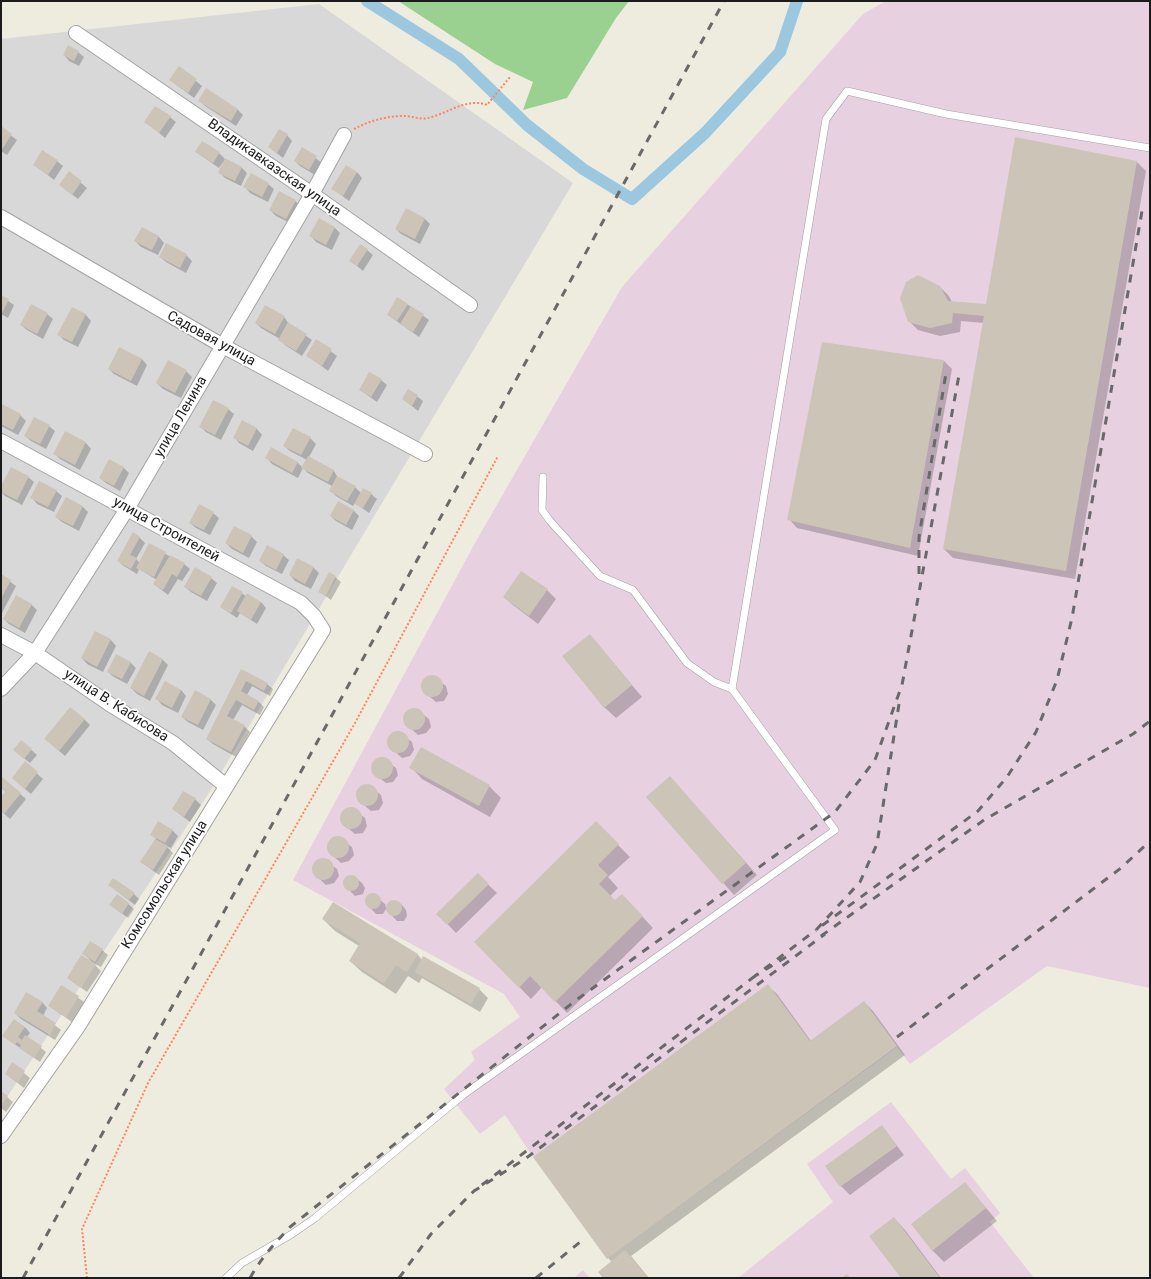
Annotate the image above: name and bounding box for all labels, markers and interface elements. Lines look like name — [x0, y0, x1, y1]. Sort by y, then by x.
street label: Владикавказская улица — [204, 116, 344, 220]
street label: Садовая улица — [164, 308, 258, 370]
street label: улица Ленина — [151, 373, 211, 461]
street label: улица Строителей — [110, 494, 222, 566]
street label: улица В. Кабисова — [61, 666, 171, 746]
street label: Комсомольская улица — [119, 818, 211, 952]

